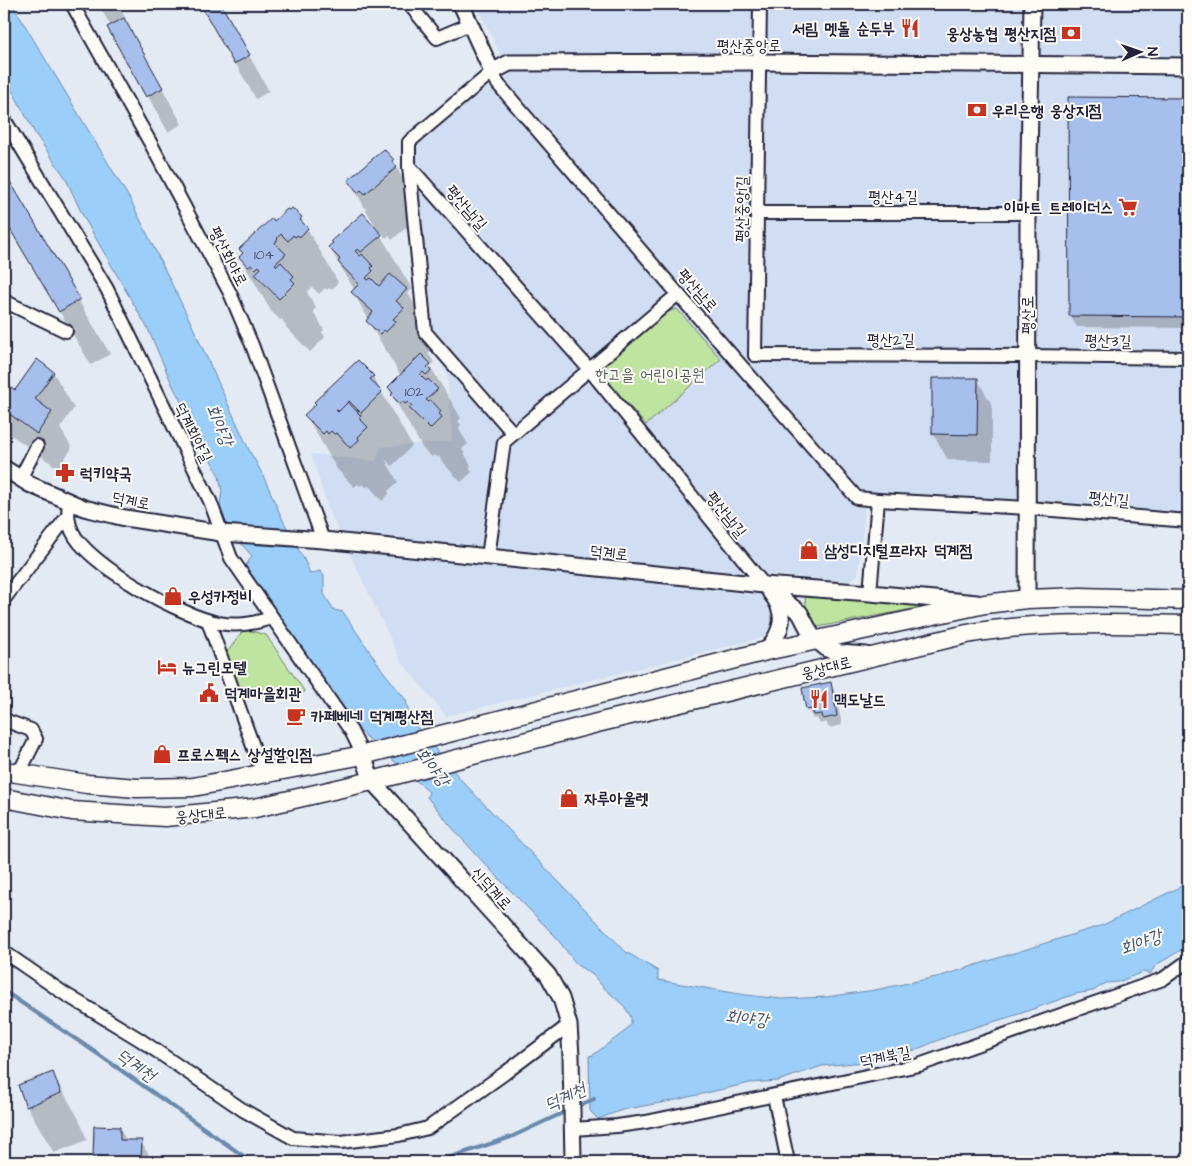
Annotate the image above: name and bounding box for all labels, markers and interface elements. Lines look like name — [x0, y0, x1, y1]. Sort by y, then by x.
restaurant icon: 서림 멧돌 순두부 — [899, 17, 921, 39]
place label: 서림 멧돌 순두부 — [792, 18, 895, 40]
bank icon: 웅상농협 평산지점 — [1060, 22, 1082, 44]
place label: 웅상농협 평산지점 — [947, 23, 1056, 45]
north arrow — [1114, 28, 1164, 78]
street label: 평산중앙로 — [717, 35, 781, 57]
text: N — [1142, 47, 1162, 57]
bank icon: 우리은행 웅상지점 — [966, 99, 988, 121]
place label: 우리은행 웅상지점 — [992, 100, 1102, 122]
street label: 평산중앙1길 — [730, 175, 754, 242]
street label: 평산남1길 — [440, 180, 492, 235]
street label: 평산4길 — [868, 186, 918, 208]
supermarket icon: 이마트 트레이더스 — [1117, 196, 1139, 218]
place label: 이마트 트레이더스 — [1004, 197, 1113, 219]
street label: 평산회야로 — [204, 223, 253, 290]
house number: 104 — [254, 245, 275, 265]
street label: 평산남로 — [672, 264, 722, 317]
street label: 평산로 — [1017, 296, 1039, 334]
street label: 평산2길 — [867, 329, 915, 351]
street label: 평산3길 — [1084, 330, 1132, 352]
park label: 한고을 어린이공원 — [595, 364, 705, 386]
house number: 102 — [405, 382, 423, 402]
street label: 덕계회야길 — [169, 399, 218, 466]
water label: 회야강 — [200, 400, 241, 452]
pharmacy icon: 럭키약국 — [54, 462, 76, 484]
place label: 럭키약국 — [80, 463, 132, 485]
street label: 덕계로 — [110, 486, 152, 515]
street label: 평산1길 — [1088, 486, 1130, 512]
street label: 평산남1길 — [701, 487, 752, 542]
shop icon: 삼성디지털프라자 덕계점 — [798, 539, 820, 561]
street label: 덕계로 — [589, 540, 629, 566]
place label: 삼성디지털프라자 덕계점 — [824, 540, 972, 562]
shop icon: 우성카정비 — [162, 585, 184, 607]
place label: 우성카정비 — [188, 586, 252, 608]
street label: 웅상대로 — [799, 651, 854, 685]
hotel icon: 뉴그린모텔 — [156, 656, 178, 678]
place label: 뉴그린모텔 — [182, 657, 248, 679]
public building icon: 덕계마을회관 — [198, 682, 220, 704]
place label: 덕계마을회관 — [224, 683, 301, 705]
restaurant icon: 맥도날드 — [808, 688, 830, 710]
place label: 맥도날드 — [834, 689, 886, 711]
cafe icon: 카페베네 덕계평산점 — [285, 705, 307, 727]
place label: 카페베네 덕계평산점 — [311, 706, 433, 728]
water label: 회야강 — [409, 742, 457, 794]
shop icon: 프로스펙스 상설할인점 — [151, 743, 173, 765]
place label: 프로스펙스 상설할인점 — [177, 744, 312, 766]
shop icon: 자루아울렛 — [558, 787, 580, 809]
place label: 자루아울렛 — [584, 788, 649, 810]
street label: 웅상대로 — [174, 802, 228, 828]
street label: 신덕계로 — [466, 862, 517, 915]
water label: 회야강 — [1116, 922, 1168, 962]
water label: 회야강 — [724, 1004, 772, 1033]
street label: 덕계북길 — [858, 1041, 913, 1073]
water label: 덕계천 — [111, 1043, 162, 1089]
water label: 덕계천 — [540, 1076, 592, 1118]

